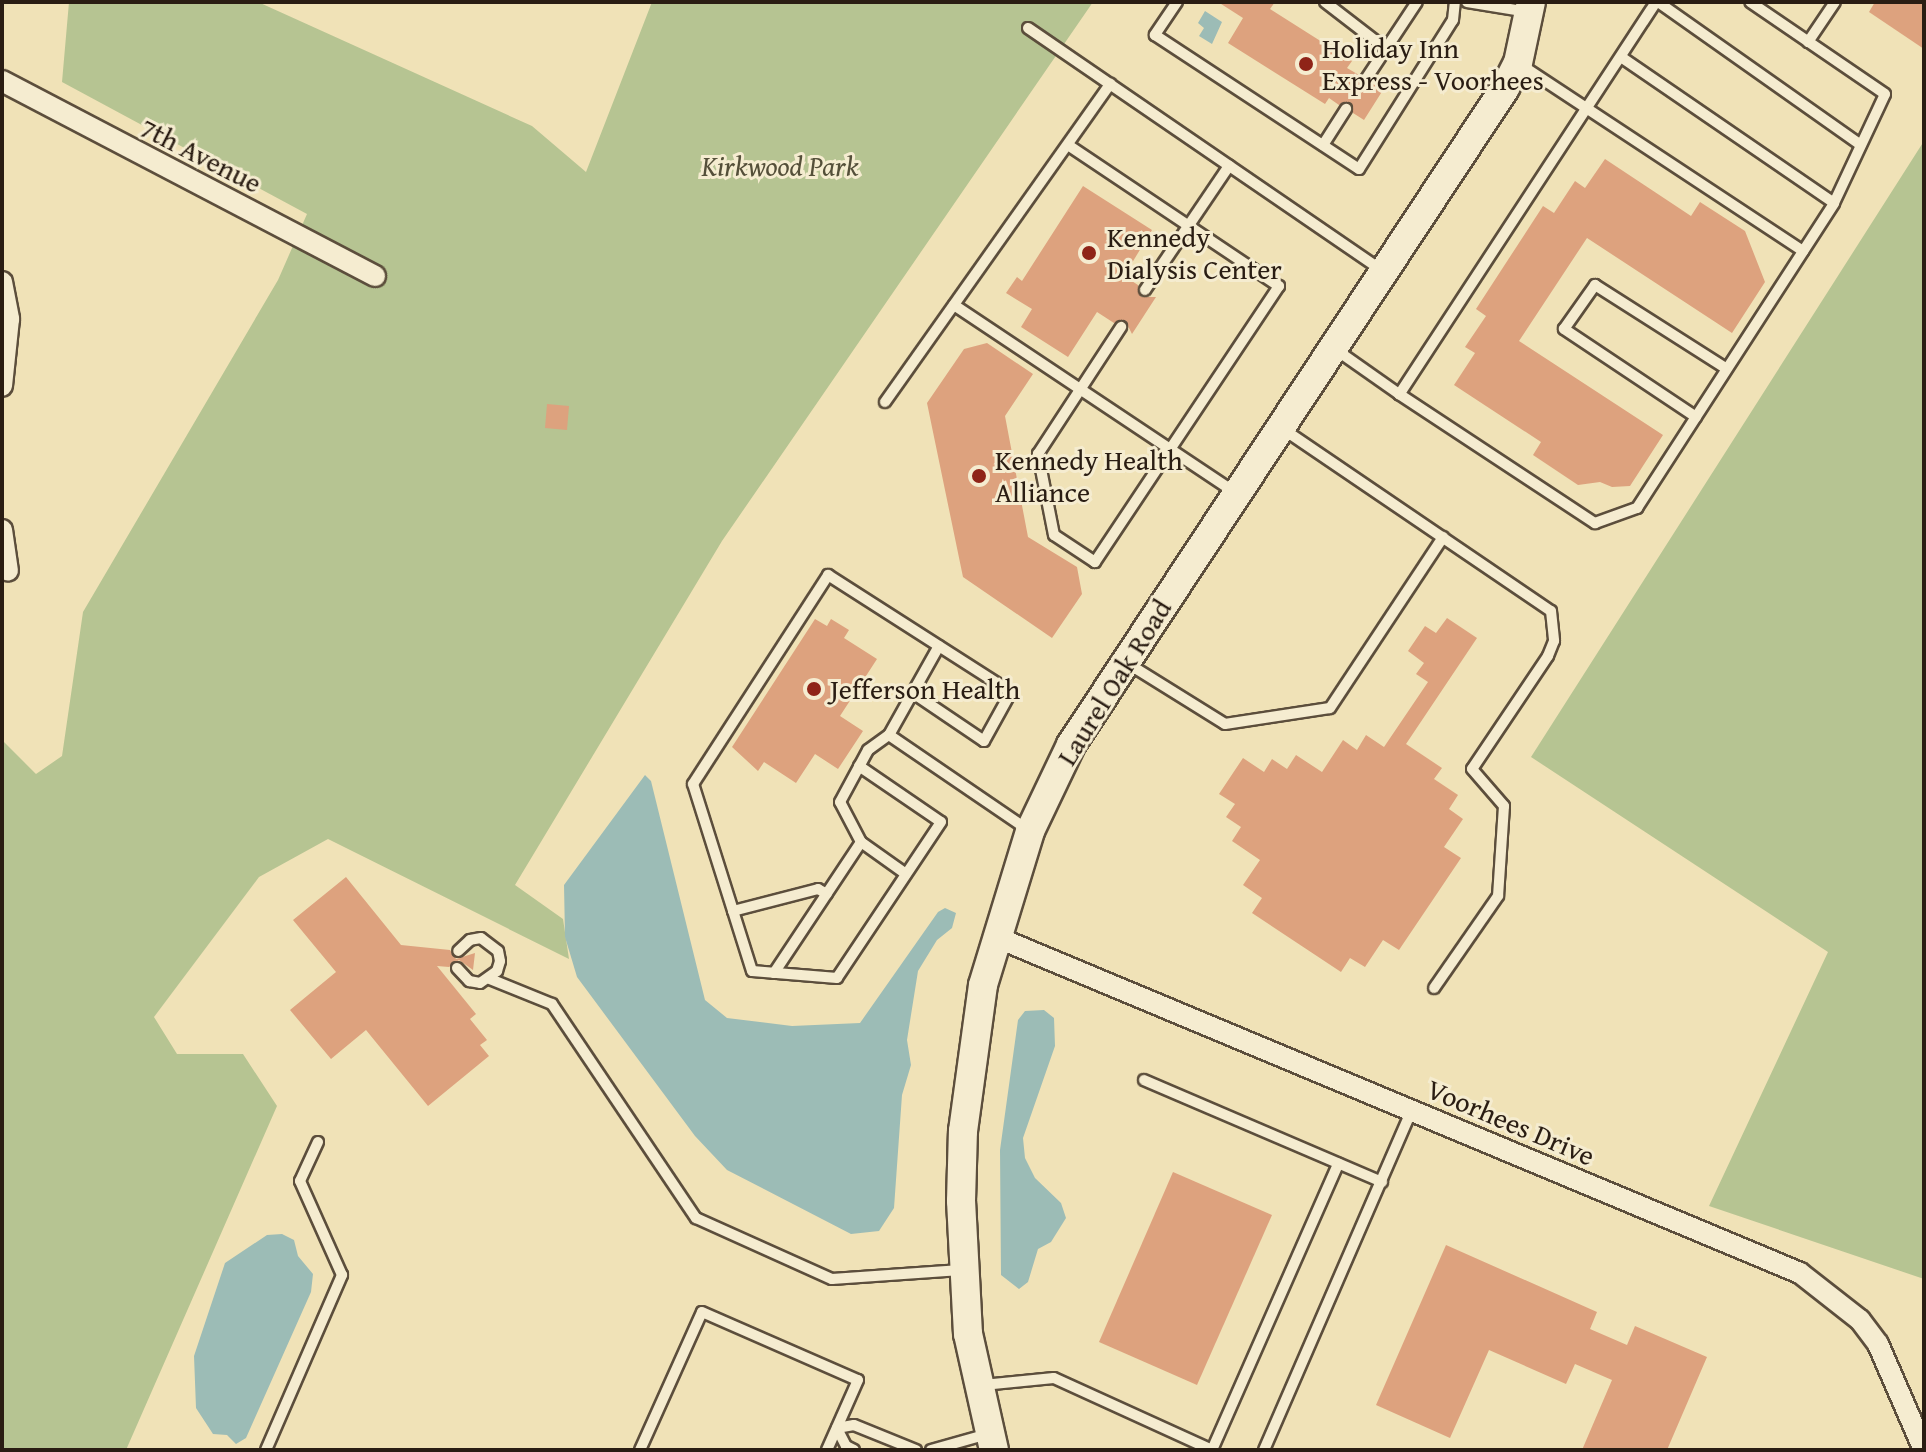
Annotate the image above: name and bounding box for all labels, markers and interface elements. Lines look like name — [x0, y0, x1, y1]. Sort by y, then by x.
place label: Holiday Inn Express - Voorhees — [1322, 31, 1544, 97]
marker: Holiday Inn Express - Voorhees — [1297, 55, 1315, 73]
street label: 7th Avenue — [135, 110, 267, 200]
park label: Kirkwood Park — [702, 149, 858, 183]
place label: Kennedy Dialysis Center — [1107, 220, 1282, 286]
marker: Kennedy Dialysis Center — [1078, 242, 1100, 264]
place label: Kennedy Health Alliance — [995, 443, 1183, 509]
marker: Kennedy Health Alliance — [970, 467, 988, 485]
street label: Laurel Oak Road — [1050, 593, 1178, 771]
place label: Jefferson Health — [830, 672, 1020, 706]
marker: Jefferson Health — [805, 680, 823, 698]
street label: Voorhees Drive — [1422, 1072, 1600, 1172]

